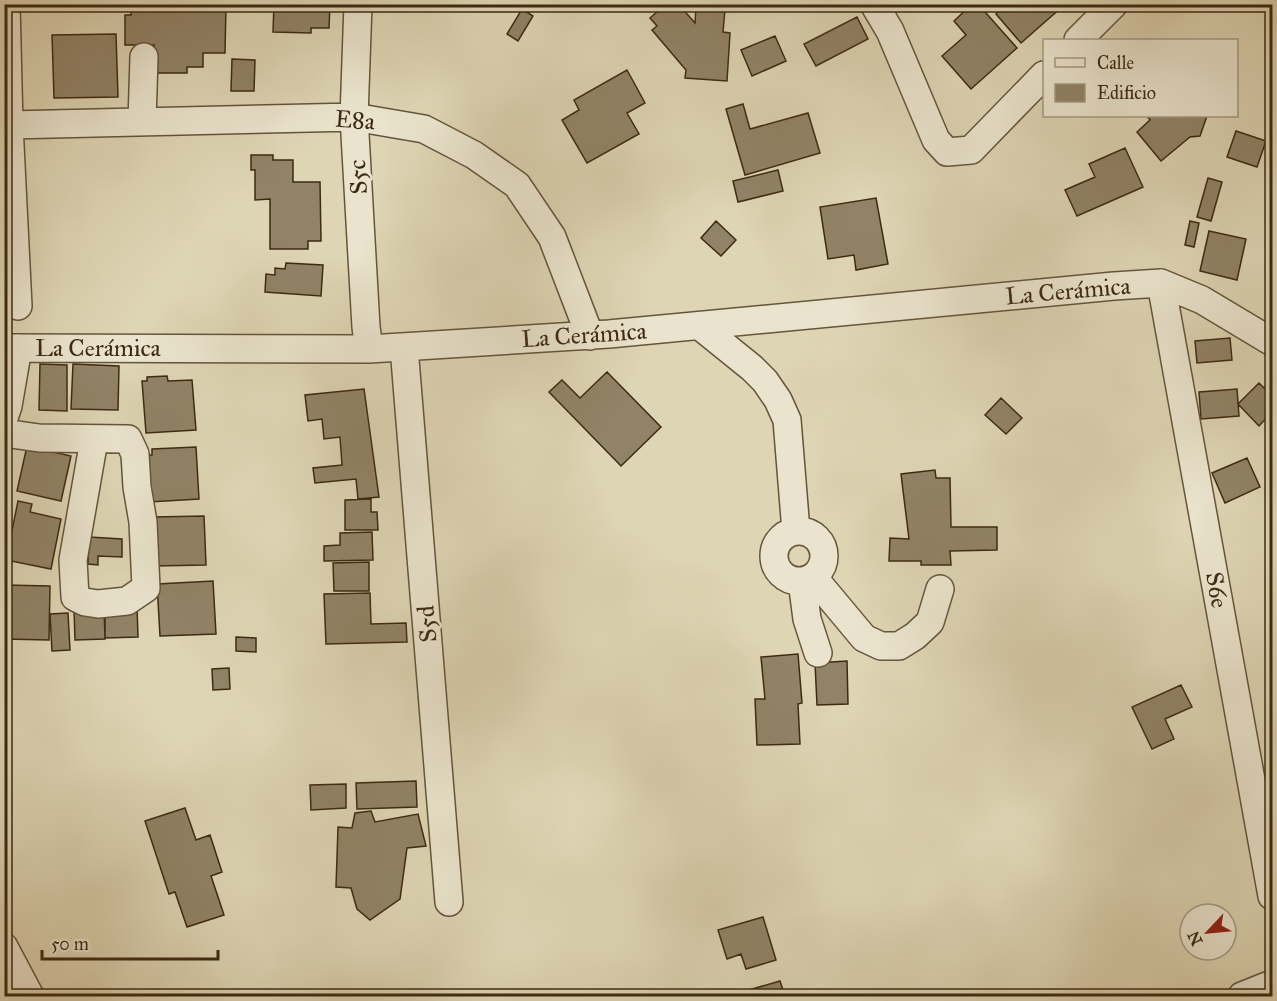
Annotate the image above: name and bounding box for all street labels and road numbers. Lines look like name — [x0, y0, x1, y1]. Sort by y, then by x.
street label: E8a — [334, 104, 377, 136]
street label: S5c — [342, 159, 374, 195]
street label: La Cerámica — [1004, 271, 1133, 311]
street label: La Cerámica — [520, 316, 648, 354]
street label: La Cerámica — [35, 333, 162, 363]
street label: S6e — [1199, 570, 1235, 610]
street label: S5d — [410, 604, 444, 644]

